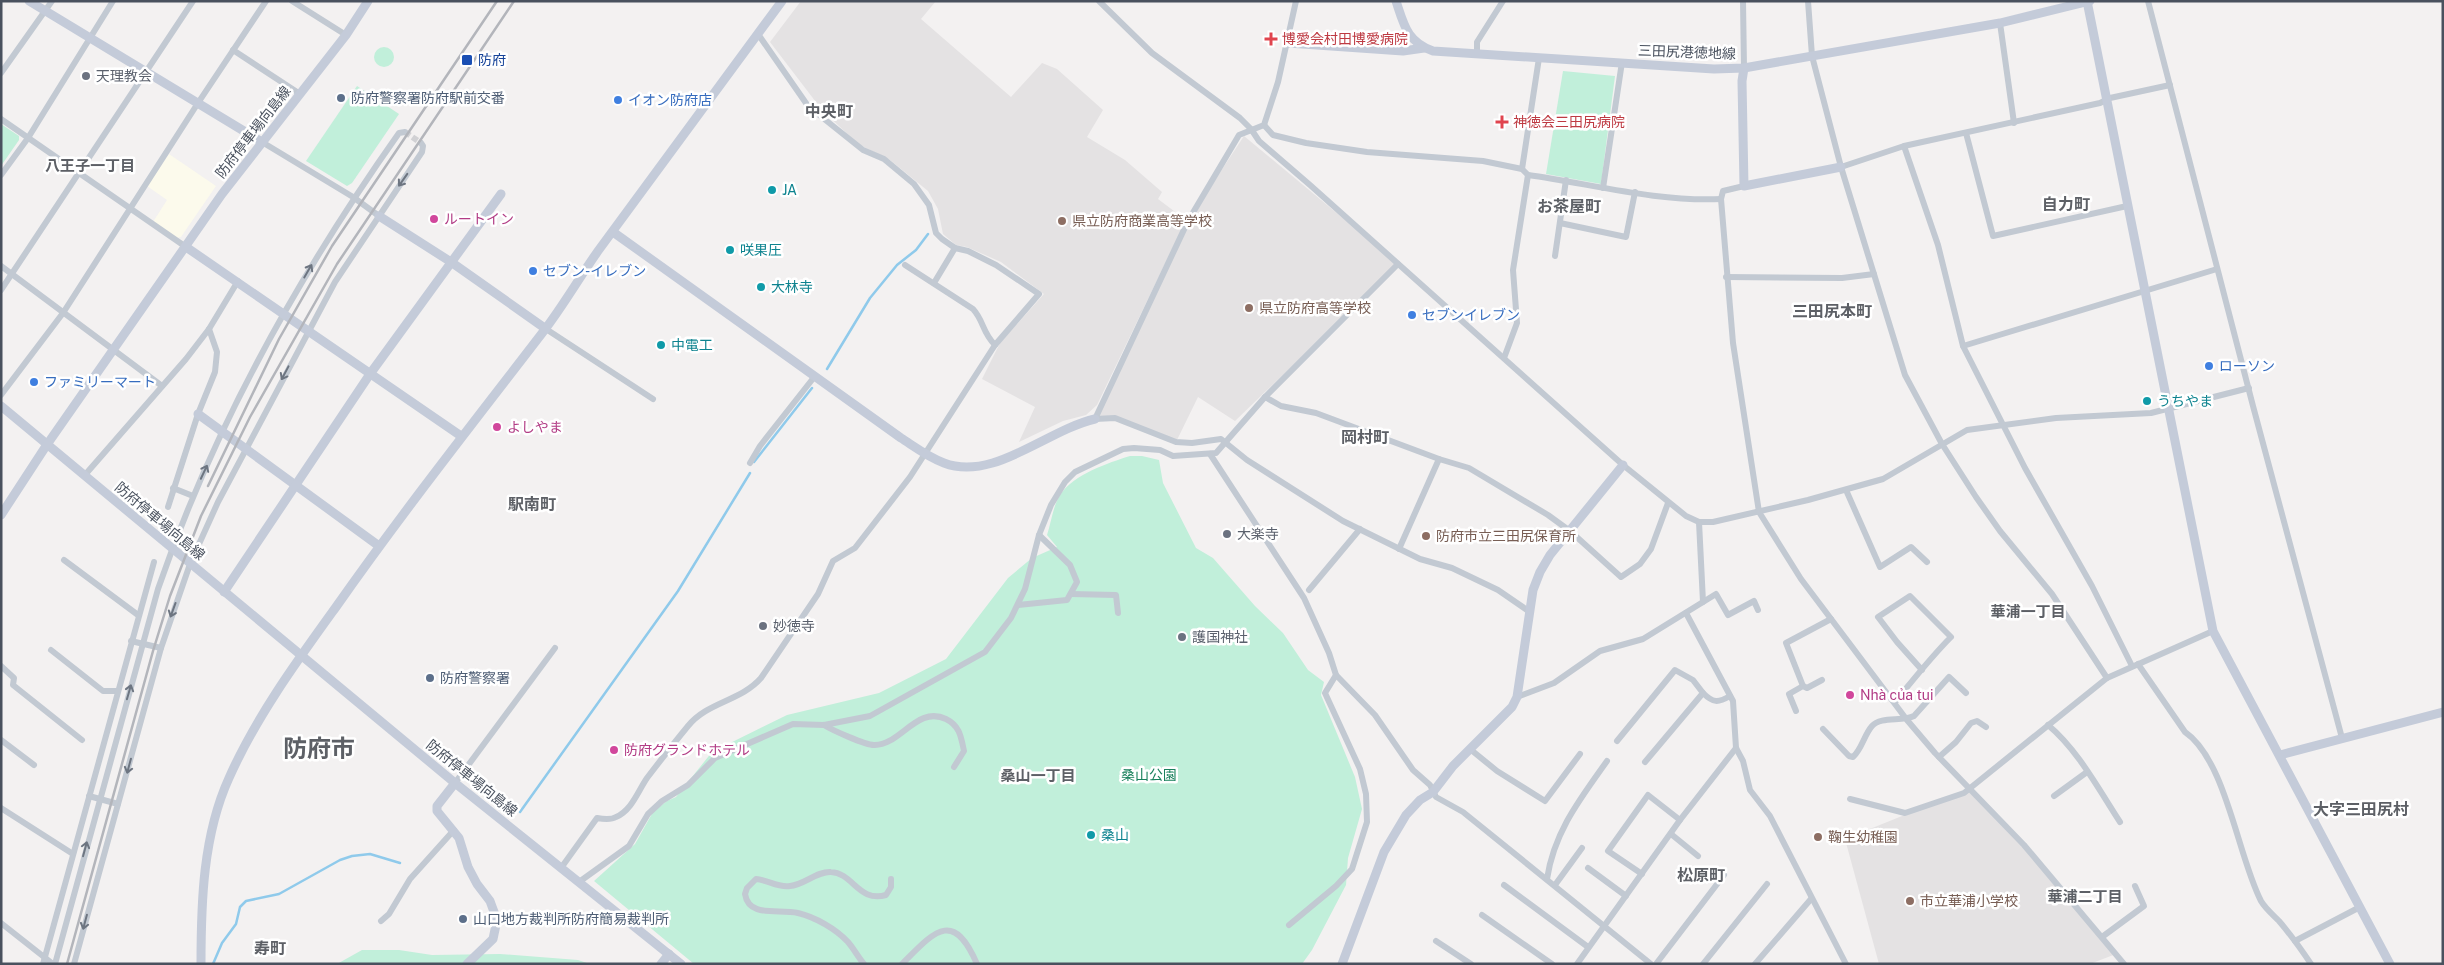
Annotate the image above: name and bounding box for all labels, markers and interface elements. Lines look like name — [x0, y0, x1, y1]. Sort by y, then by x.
place label: 博愛会村田博愛病院 — [1282, 31, 1408, 47]
marker: 博愛会村田博愛病院 — [1264, 32, 1278, 46]
street label: 三田尻港徳地線 — [1638, 42, 1736, 62]
place label: 防府 — [478, 52, 506, 68]
marker: 防府 — [460, 53, 474, 67]
place label: 天理教会 — [96, 68, 152, 84]
marker: 天理教会 — [80, 70, 92, 82]
street label: 防府停車場向島線 — [212, 83, 294, 181]
place label: 防府警察署防府駅前交番 — [351, 90, 505, 106]
marker: 防府警察署防府駅前交番 — [335, 92, 347, 104]
place label: イオン防府店 — [628, 92, 712, 108]
marker: イオン防府店 — [612, 94, 624, 106]
district label: 中央町 — [805, 102, 853, 121]
place label: 神徳会三田尻病院 — [1513, 114, 1625, 130]
marker: 神徳会三田尻病院 — [1495, 115, 1509, 129]
district label: 八王子一丁目 — [45, 157, 135, 174]
one-way arrow — [398, 172, 408, 186]
place label: JA — [782, 182, 797, 198]
marker: JA — [766, 184, 778, 196]
district label: 自力町 — [2042, 195, 2090, 214]
district label: お茶屋町 — [1537, 197, 1601, 216]
place label: ルートイン — [444, 211, 514, 227]
marker: ルートイン — [428, 213, 440, 225]
place label: 県立防府商業高等学校 — [1072, 213, 1212, 229]
marker: 県立防府商業高等学校 — [1056, 215, 1068, 227]
place label: 咲果圧 — [740, 242, 782, 258]
marker: 咲果圧 — [724, 244, 736, 256]
place label: セブン-イレブン — [543, 263, 646, 279]
one-way arrow — [304, 264, 314, 278]
marker: セブン-イレブン — [527, 265, 539, 277]
place label: 大林寺 — [771, 279, 813, 295]
marker: 大林寺 — [755, 281, 767, 293]
place label: 県立防府高等学校 — [1259, 300, 1371, 316]
marker: 県立防府高等学校 — [1243, 302, 1255, 314]
district label: 三田尻本町 — [1792, 302, 1872, 321]
place label: セブンイレブン — [1422, 307, 1520, 323]
marker: セブンイレブン — [1406, 309, 1418, 321]
place label: 中電工 — [671, 337, 713, 353]
marker: 中電工 — [655, 339, 667, 351]
place label: ローソン — [2219, 358, 2275, 374]
marker: ローソン — [2203, 360, 2215, 372]
one-way arrow — [280, 365, 289, 380]
place label: ファミリーマート — [44, 374, 156, 390]
marker: ファミリーマート — [28, 376, 40, 388]
place label: うちやま — [2157, 393, 2213, 409]
marker: うちやま — [2141, 395, 2153, 407]
place label: よしやま — [507, 419, 563, 435]
marker: よしやま — [491, 421, 503, 433]
district label: 岡村町 — [1341, 428, 1389, 447]
one-way arrow — [200, 465, 209, 480]
street label: 防府停車場向島線 — [112, 479, 208, 563]
district label: 駅南町 — [508, 495, 556, 514]
place label: 大楽寺 — [1237, 526, 1279, 542]
marker: 大楽寺 — [1221, 528, 1233, 540]
place label: 防府市立三田尻保育所 — [1436, 528, 1576, 544]
marker: 防府市立三田尻保育所 — [1420, 530, 1432, 542]
one-way arrow — [168, 601, 177, 617]
district label: 華浦一丁目 — [1990, 603, 2066, 620]
place label: 妙徳寺 — [773, 618, 815, 634]
marker: 妙徳寺 — [757, 620, 769, 632]
place label: 護国神社 — [1192, 629, 1248, 645]
marker: 護国神社 — [1176, 631, 1188, 643]
place label: 防府警察署 — [440, 670, 510, 686]
marker: 防府警察署 — [424, 672, 436, 684]
one-way arrow — [124, 685, 134, 701]
place label: Nhà của tui — [1860, 687, 1933, 703]
marker: Nhà của tui — [1844, 689, 1856, 701]
district label: 防府市 — [283, 734, 355, 762]
street label: 防府停車場向島線 — [423, 737, 521, 819]
place label: 防府グランドホテル — [624, 742, 750, 758]
marker: 防府グランドホテル — [608, 744, 620, 756]
one-way arrow — [123, 757, 133, 773]
district label: 桑山一丁目 — [1000, 767, 1076, 784]
park label: 桑山公園 — [1121, 767, 1177, 783]
district label: 大字三田尻村 — [2313, 800, 2409, 819]
place label: 桑山 — [1101, 827, 1129, 843]
marker: 桑山 — [1085, 829, 1097, 841]
place label: 鞠生幼稚園 — [1828, 829, 1898, 845]
marker: 鞠生幼稚園 — [1812, 831, 1824, 843]
one-way arrow — [81, 842, 91, 858]
district label: 松原町 — [1677, 866, 1725, 885]
district label: 華浦二丁目 — [2047, 888, 2123, 905]
place label: 市立華浦小学校 — [1920, 893, 2018, 909]
marker: 市立華浦小学校 — [1904, 895, 1916, 907]
place label: 山口地方裁判所防府簡易裁判所 — [473, 911, 669, 927]
marker: 山口地方裁判所防府簡易裁判所 — [457, 913, 469, 925]
one-way arrow — [80, 914, 90, 930]
district label: 寿町 — [254, 939, 286, 958]

